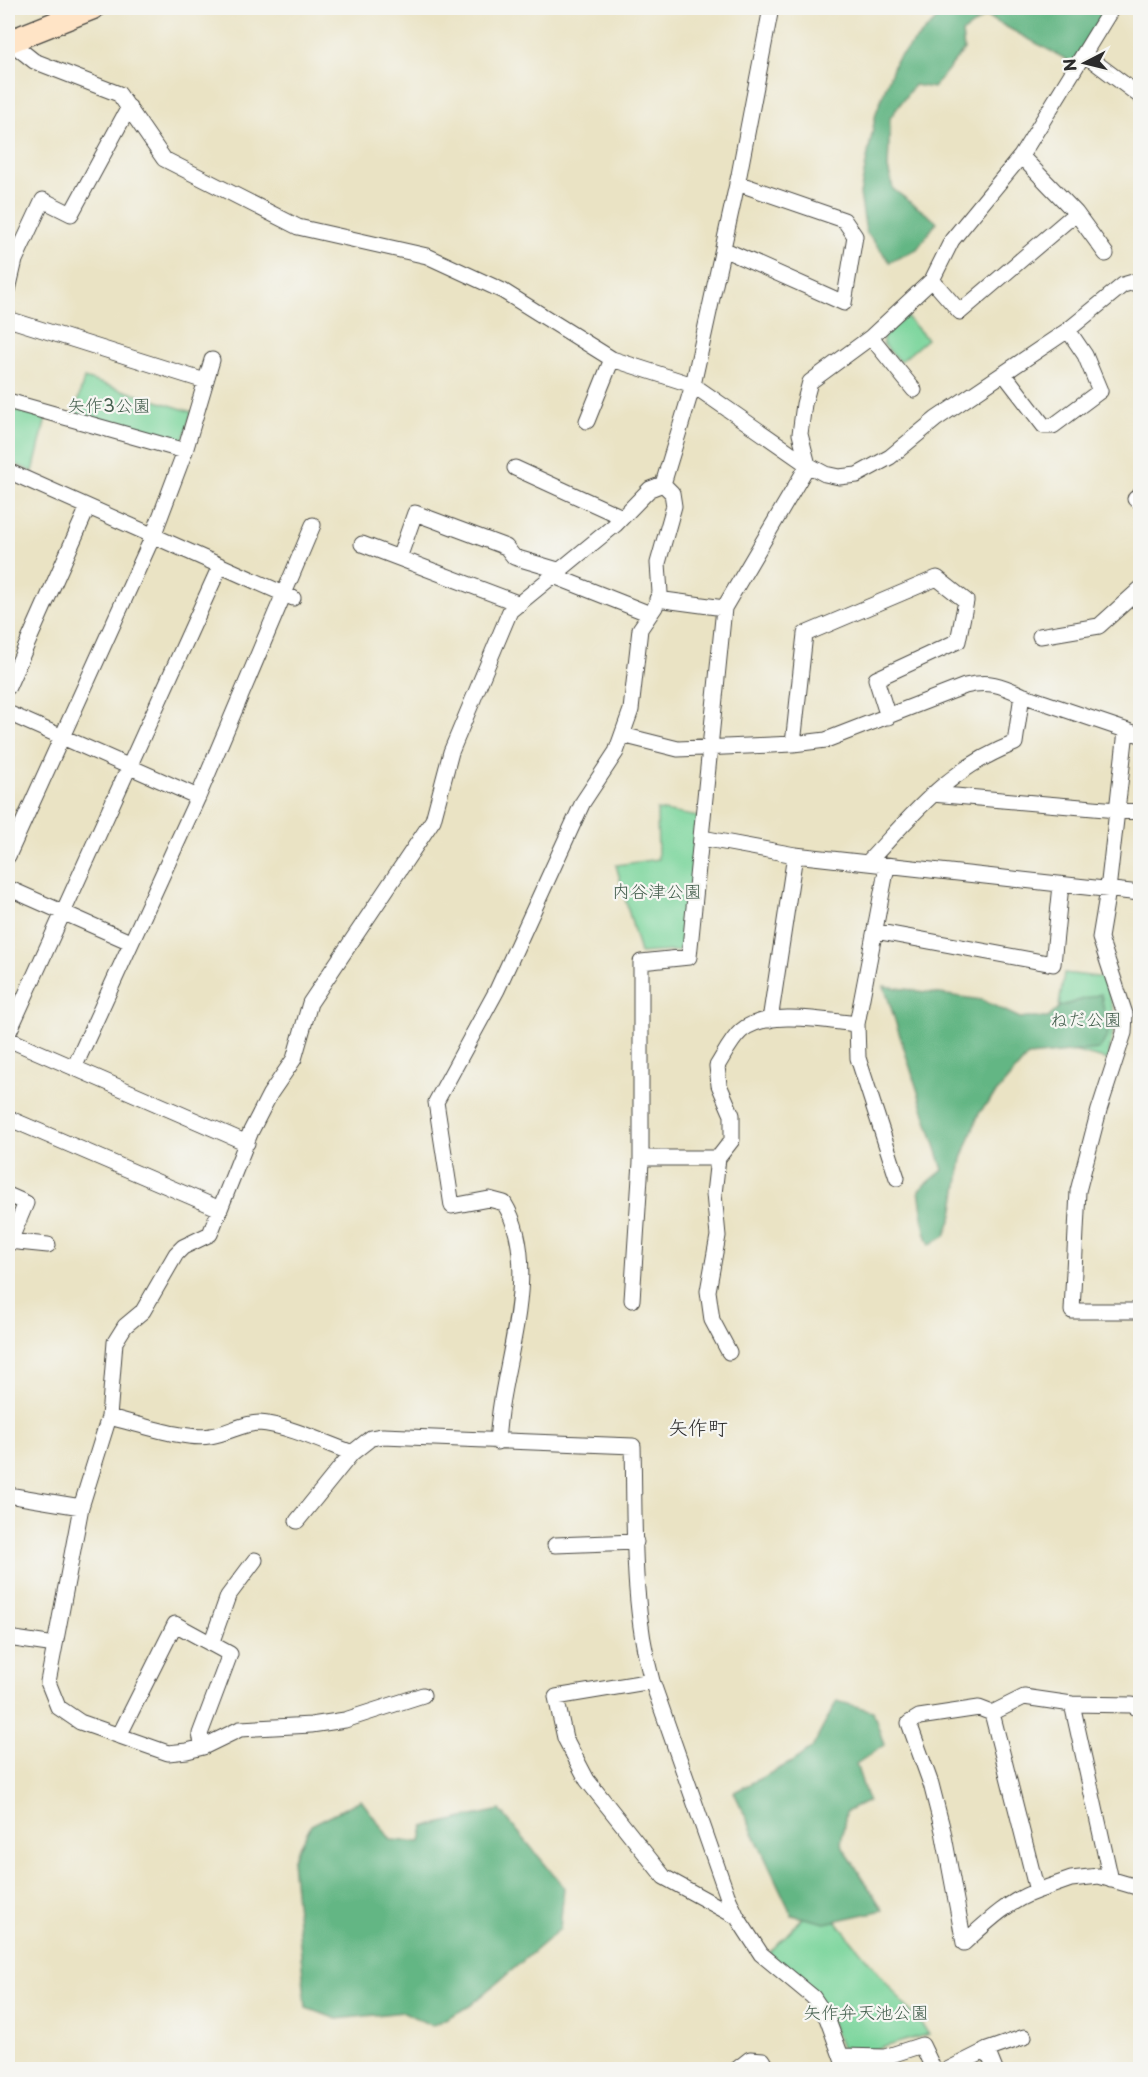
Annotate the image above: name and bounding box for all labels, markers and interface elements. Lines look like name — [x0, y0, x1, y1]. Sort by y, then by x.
north arrow — [1055, 33, 1115, 93]
text: N — [1056, 57, 1082, 73]
park label: 矢作3公園 — [67, 391, 151, 418]
park label: 内谷津公園 — [612, 877, 702, 904]
park label: ねだ公園 — [1050, 1005, 1122, 1032]
district label: 矢作町 — [668, 1412, 728, 1442]
park label: 矢作弁天池公園 — [803, 1998, 929, 2025]

